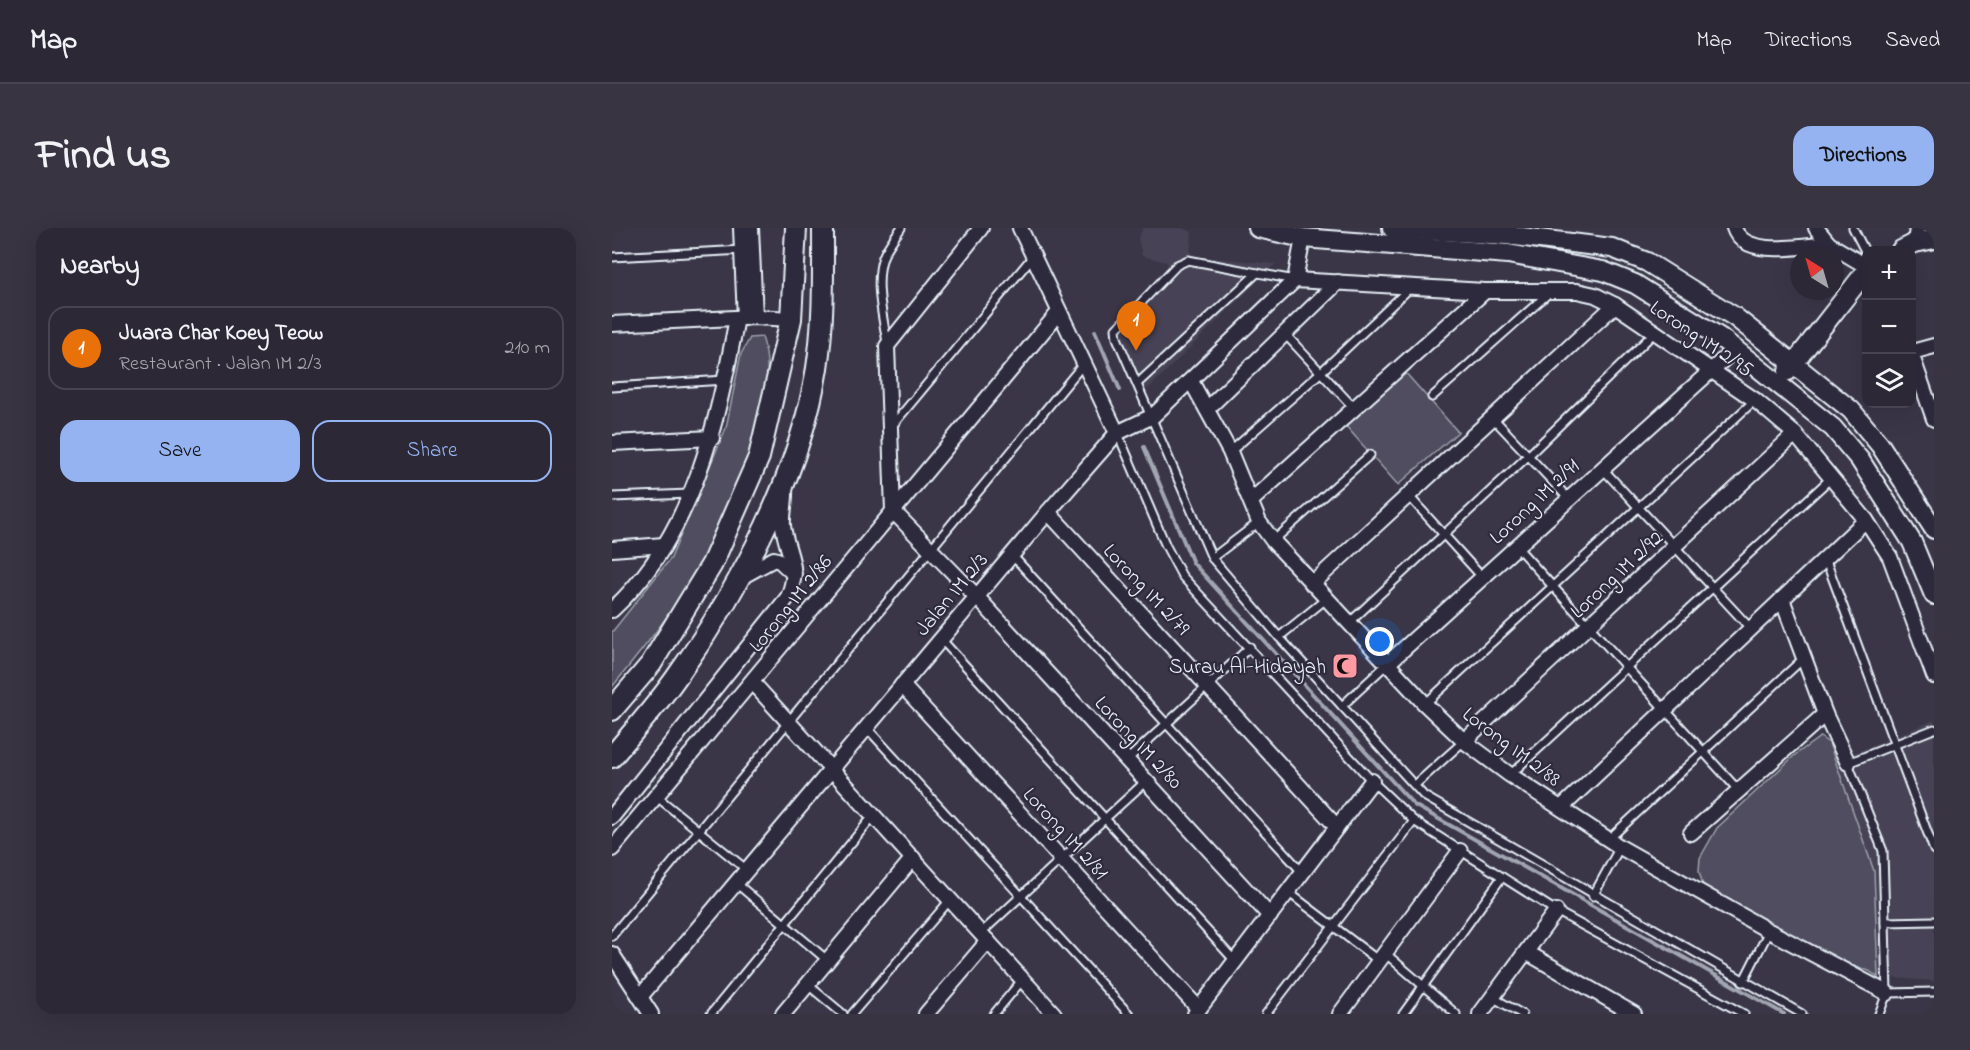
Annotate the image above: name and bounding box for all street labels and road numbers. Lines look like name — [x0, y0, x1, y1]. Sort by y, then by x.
street label: Lorong IM 2/95 — [1642, 294, 1759, 387]
street label: Lorong IM 2/91 — [1483, 452, 1589, 554]
street label: Lorong IM 2/92 — [1564, 524, 1672, 628]
street label: Lorong IM 2/79 — [1094, 538, 1197, 645]
street label: Jalan IM 2/3 — [909, 547, 996, 643]
street label: Lorong IM 2/86 — [743, 549, 842, 661]
street label: Lorong IM 2/80 — [1085, 690, 1189, 798]
street label: Lorong IM 2/88 — [1454, 700, 1567, 796]
street label: Lorong IM 2/81 — [1013, 781, 1115, 889]

